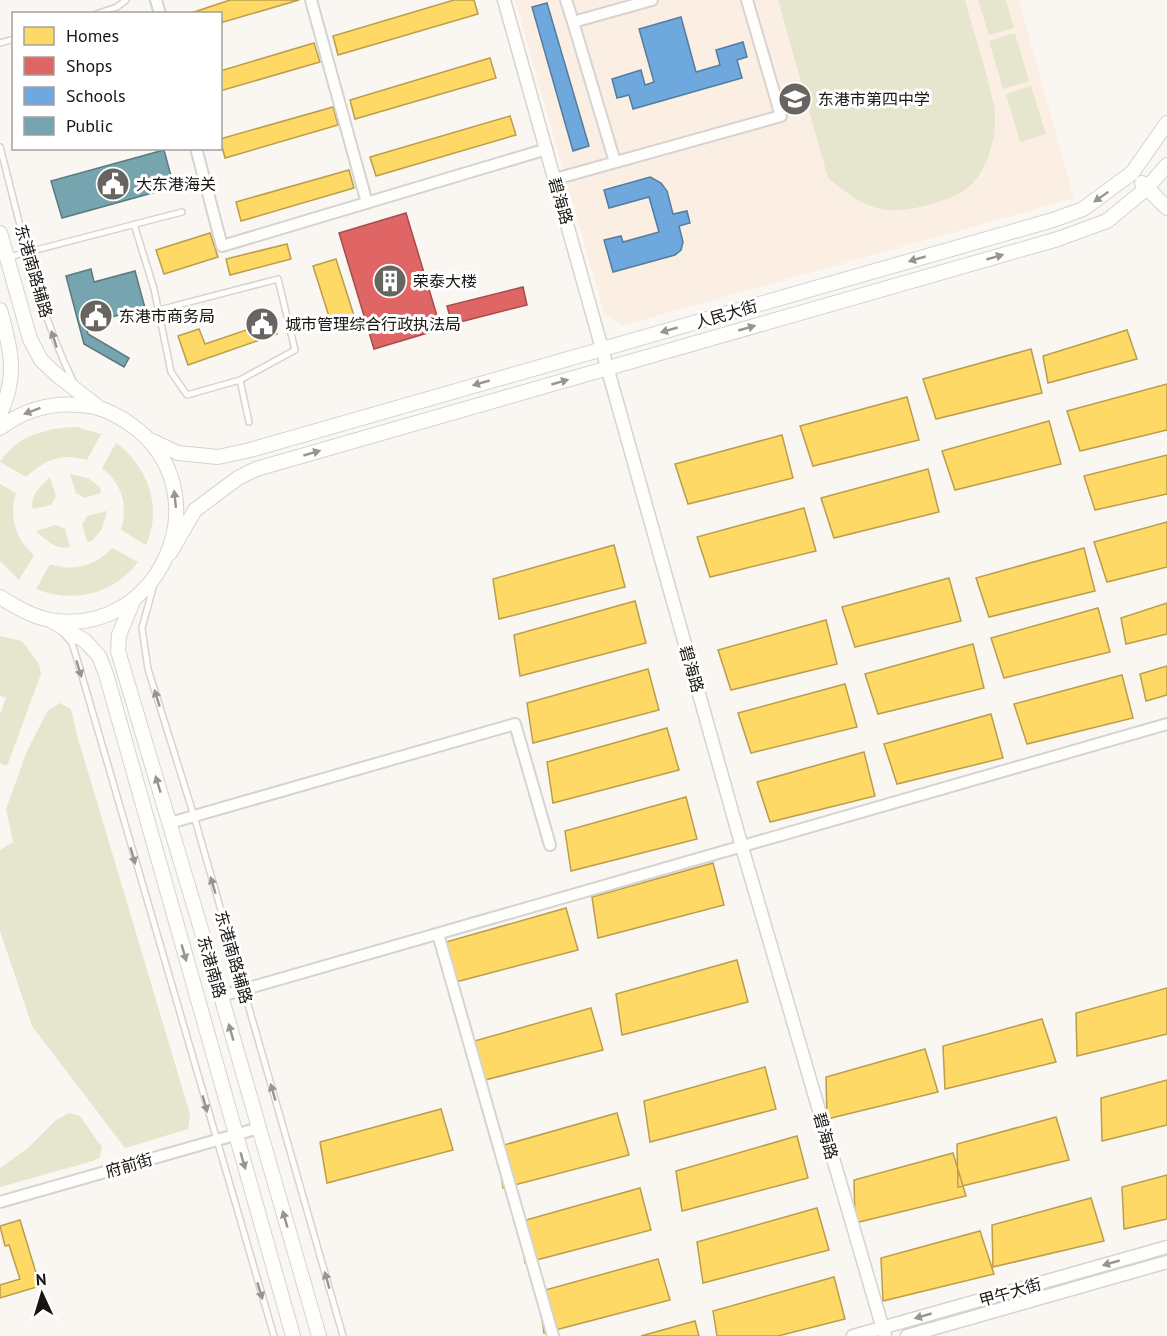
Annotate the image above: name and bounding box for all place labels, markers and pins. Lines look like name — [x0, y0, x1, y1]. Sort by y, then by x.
school or university icon: 东港市第四中学 — [777, 81, 813, 117]
place label: 东港市第四中学 — [818, 89, 930, 109]
public building icon: 大东港海关 — [95, 166, 131, 202]
place label: 大东港海关 — [136, 174, 216, 194]
building icon: 荣泰大楼 — [372, 263, 408, 299]
place label: 荣泰大楼 — [413, 271, 477, 291]
public building icon: 东港市商务局 — [78, 298, 114, 334]
place label: 东港市商务局 — [119, 306, 215, 326]
public building icon: 城市管理综合行政执法局 — [244, 306, 280, 342]
place label: 城市管理综合行政执法局 — [285, 314, 461, 334]

